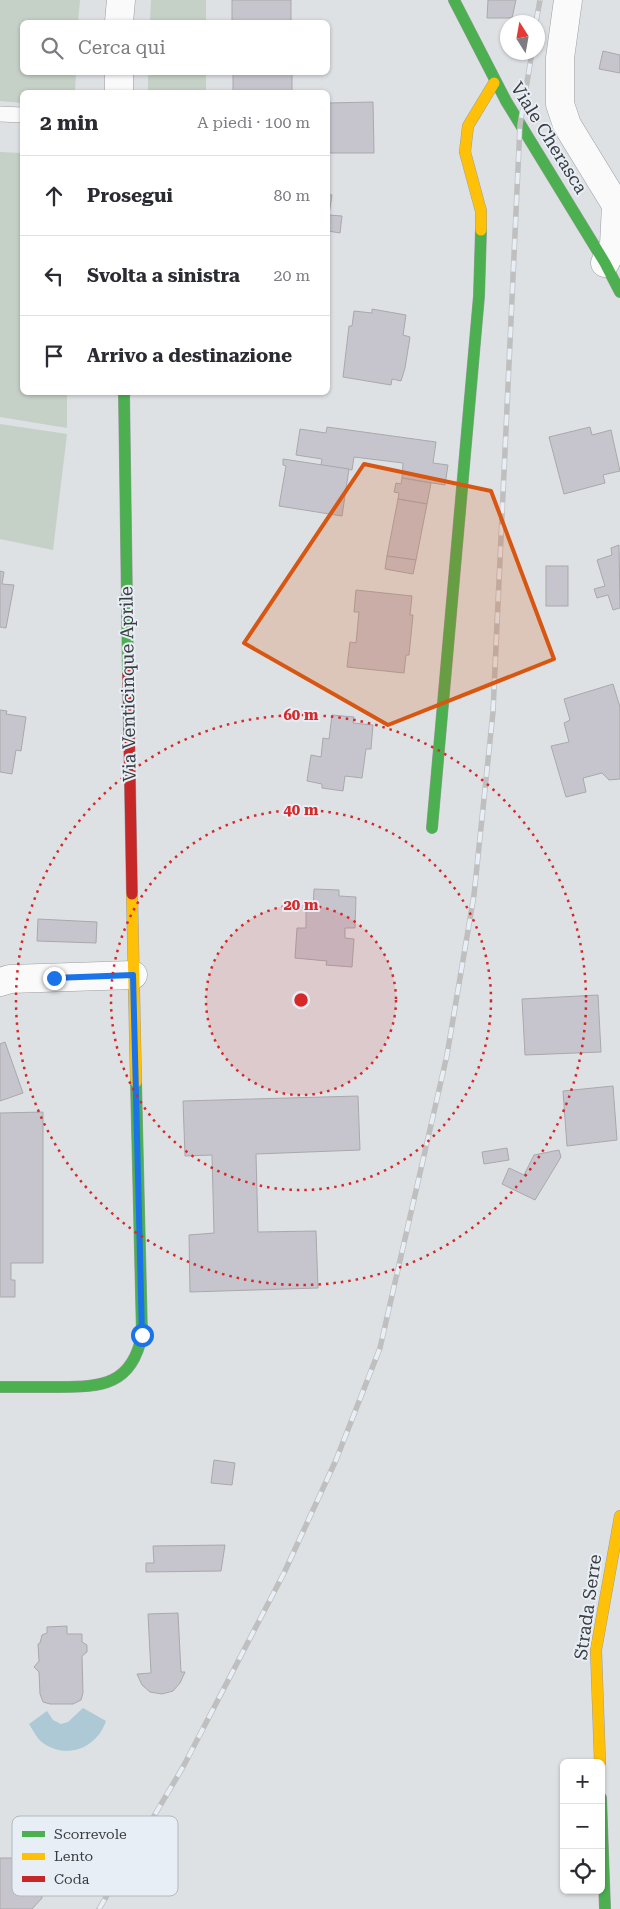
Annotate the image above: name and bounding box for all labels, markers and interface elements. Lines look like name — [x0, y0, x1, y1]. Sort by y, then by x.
north arrow — [500, 15, 545, 60]
search box — [20, 20, 330, 75]
icon: search — [38, 34, 66, 62]
text: Cerca qui — [78, 36, 166, 59]
street label: Viale Cherasca — [507, 78, 592, 198]
text: 2 min — [40, 111, 98, 135]
text: A piedi · 100 m — [197, 113, 310, 132]
icon: ahead — [40, 182, 68, 210]
text: Prosegui — [87, 184, 173, 207]
text: 80 m — [273, 186, 310, 205]
icon: left — [40, 262, 68, 290]
text: Svolta a sinistra — [87, 264, 240, 287]
text: 20 m — [273, 266, 310, 285]
icon: arrive — [40, 342, 68, 370]
text: Arrivo a destinazione — [87, 344, 292, 367]
street label: Via Venticinque Aprile — [115, 586, 140, 782]
text: 60 m — [283, 706, 319, 724]
text: 40 m — [283, 801, 319, 819]
text: 20 m — [283, 896, 319, 914]
route end — [43, 967, 66, 990]
centre of rings — [292, 991, 310, 1009]
route start — [131, 1324, 154, 1347]
street label: Strada Serre — [570, 1553, 605, 1661]
map controls — [560, 1759, 605, 1894]
button: + — [560, 1759, 605, 1804]
button: − — [560, 1804, 605, 1849]
legend — [12, 1816, 178, 1896]
text: Scorrevole — [54, 1826, 127, 1842]
text: Lento — [54, 1848, 93, 1864]
button: locate — [560, 1849, 605, 1894]
text: Coda — [54, 1871, 90, 1887]

